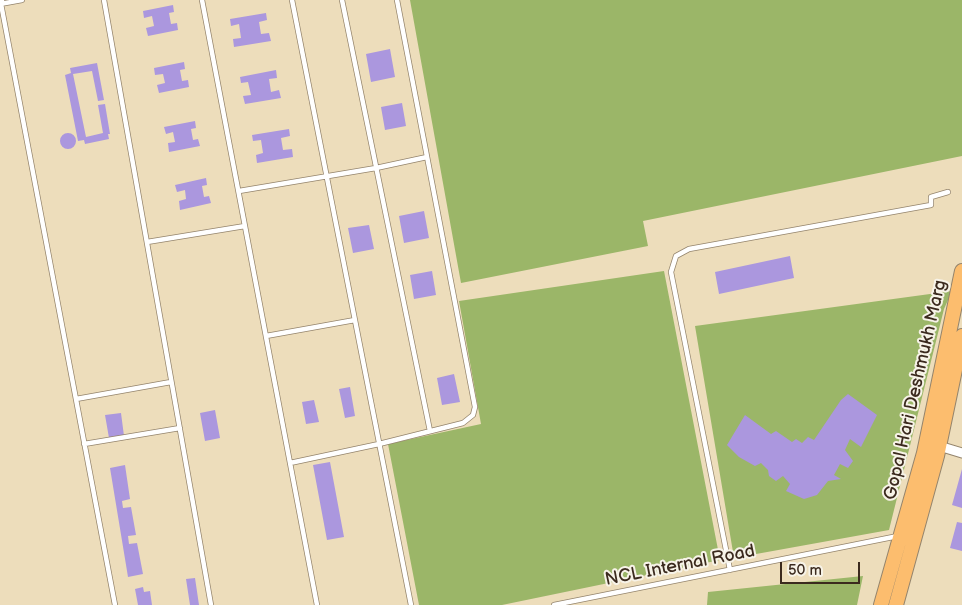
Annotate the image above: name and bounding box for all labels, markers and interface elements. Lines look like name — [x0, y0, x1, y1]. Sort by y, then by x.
street label: Gopal Hari Deshmukh Marg — [880, 278, 952, 502]
street label: NCL Internal Road — [603, 541, 757, 591]
scale bar — [782, 552, 862, 584]
text: 50 m — [788, 561, 822, 580]

